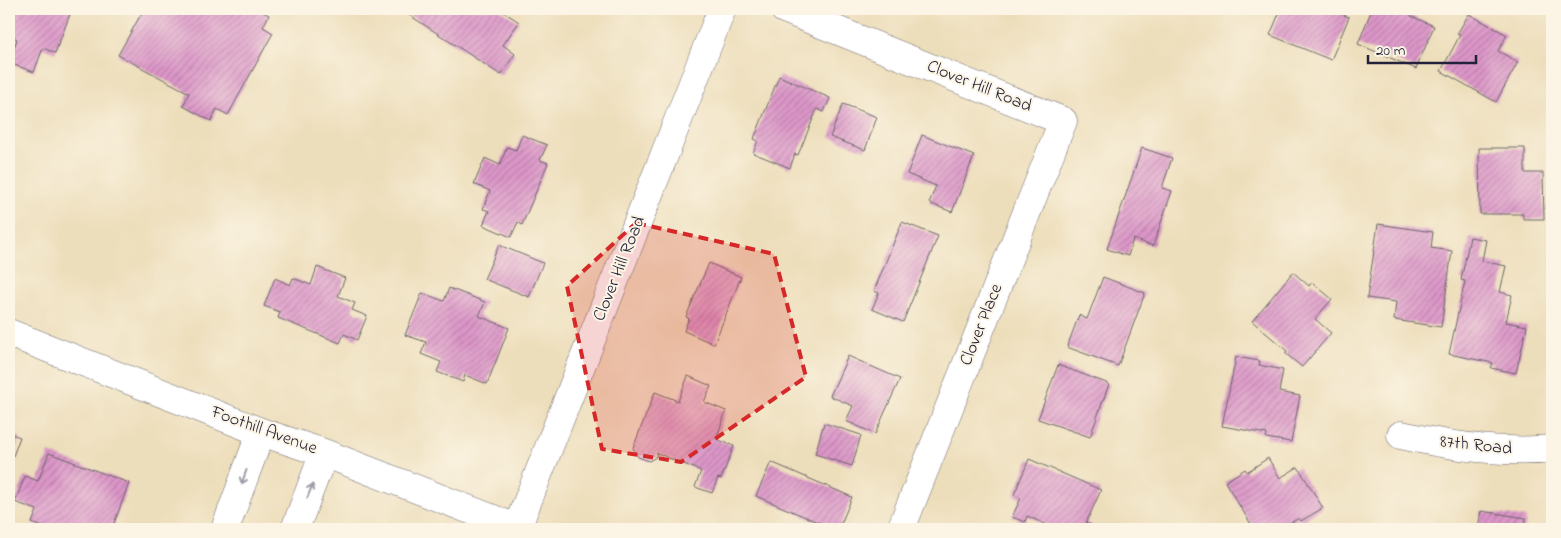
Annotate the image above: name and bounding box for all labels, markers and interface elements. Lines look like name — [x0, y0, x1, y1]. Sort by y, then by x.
scale bar — [1368, 32, 1476, 64]
text: 20 m — [1376, 40, 1406, 62]
street label: Clover Hill Road — [923, 54, 1035, 120]
street label: Clover Hill Road — [587, 213, 653, 325]
street label: Clover Place — [954, 279, 1011, 370]
street label: Foothill Avenue — [206, 399, 321, 463]
street label: 87th Road — [1439, 429, 1513, 463]
one-way arrow — [239, 469, 248, 485]
one-way arrow — [306, 484, 315, 499]

